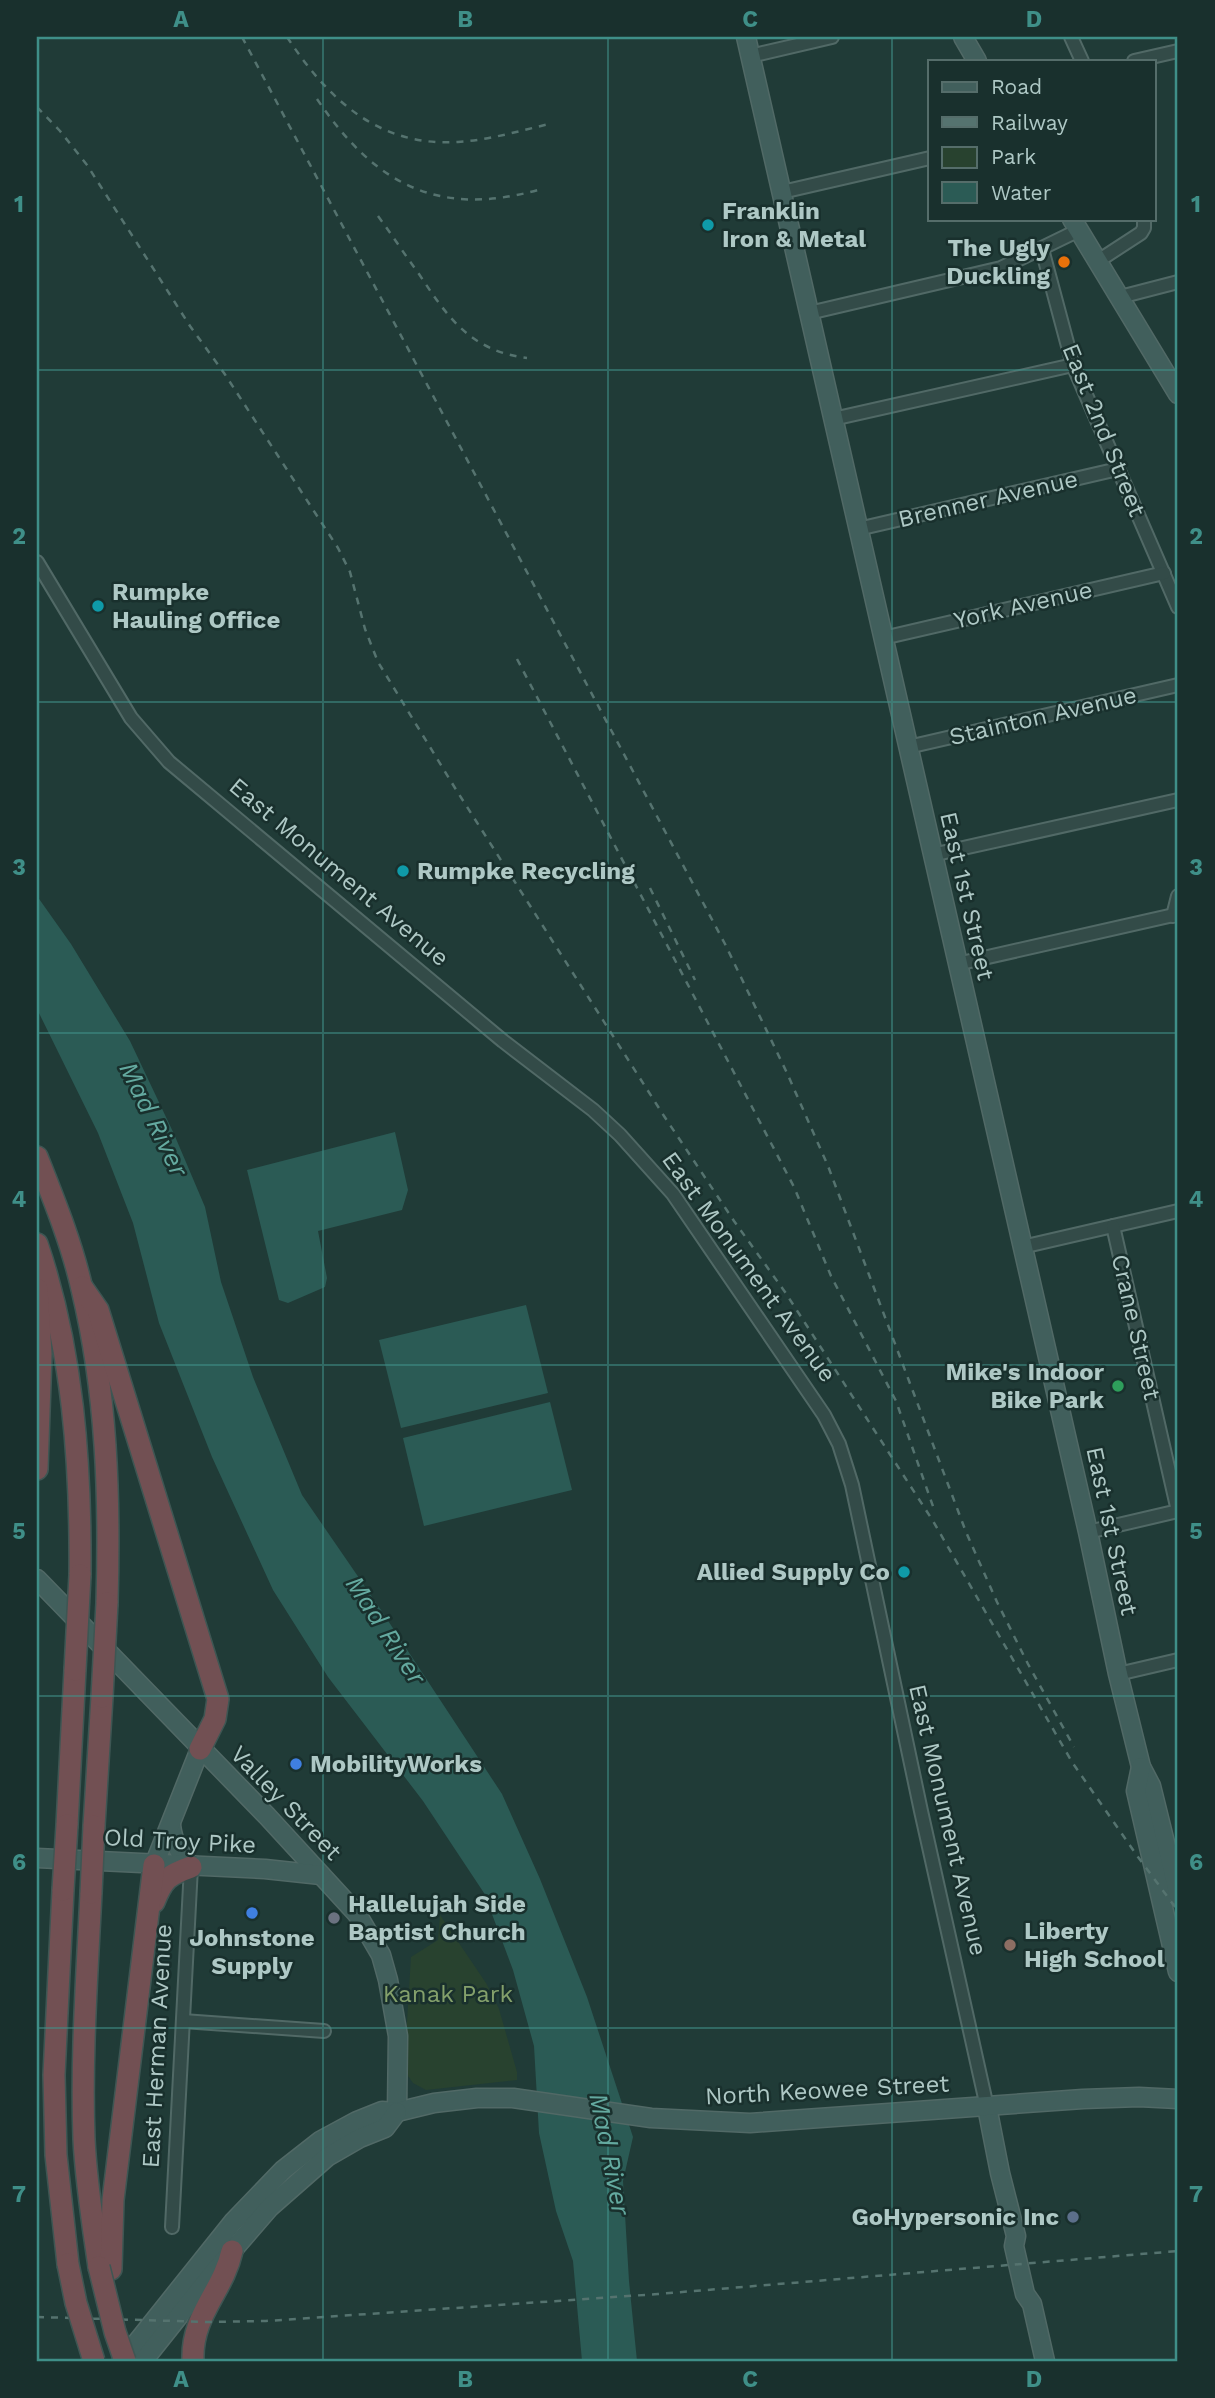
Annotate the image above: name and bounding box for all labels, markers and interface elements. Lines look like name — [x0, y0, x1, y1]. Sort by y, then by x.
text: A — [173, 6, 189, 33]
text: B — [457, 6, 473, 33]
text: C — [742, 6, 758, 33]
text: D — [1026, 6, 1042, 33]
legend — [928, 60, 1156, 220]
text: Road — [991, 74, 1042, 99]
text: Railway — [991, 110, 1068, 135]
text: Park — [991, 144, 1036, 169]
text: Water — [991, 180, 1052, 205]
text: 1 — [14, 191, 24, 218]
text: 1 — [1191, 191, 1201, 218]
place label: Franklin Iron & Metal — [722, 197, 866, 253]
marker: Franklin Iron & Metal — [700, 217, 716, 233]
place label: The Ugly Duckling — [946, 234, 1051, 290]
marker: The Ugly Duckling — [1056, 254, 1072, 270]
street label: East 2nd Street — [1057, 339, 1151, 521]
street label: Brenner Avenue — [895, 465, 1081, 533]
text: 2 — [12, 523, 26, 550]
text: 2 — [1189, 523, 1203, 550]
street label: York Avenue — [951, 575, 1095, 635]
place label: Rumpke Hauling Office — [112, 578, 280, 634]
marker: Rumpke Hauling Office — [90, 598, 106, 614]
street label: Stainton Avenue — [947, 681, 1139, 751]
street label: East Monument Avenue — [224, 772, 454, 972]
street label: East 1st Street — [934, 809, 1000, 983]
text: 3 — [12, 854, 26, 881]
text: 3 — [1189, 854, 1203, 881]
place label: Rumpke Recycling — [417, 857, 635, 885]
marker: Rumpke Recycling — [395, 863, 411, 879]
water label: Mad River — [113, 1057, 195, 1182]
street label: East Monument Avenue — [656, 1146, 842, 1388]
text: 4 — [12, 1186, 27, 1213]
text: 4 — [1189, 1186, 1204, 1213]
street label: Crane Street — [1106, 1251, 1166, 1403]
place label: Mike's Indoor Bike Park — [945, 1358, 1105, 1414]
marker: Mike's Indoor Bike Park — [1110, 1378, 1126, 1394]
street label: East 1st Street — [1080, 1444, 1144, 1618]
text: 5 — [12, 1518, 26, 1545]
text: 5 — [1189, 1518, 1203, 1545]
place label: Allied Supply Co — [697, 1558, 890, 1586]
marker: Allied Supply Co — [896, 1564, 912, 1580]
water label: Mad River — [340, 1570, 433, 1691]
street label: East Monument Avenue — [903, 1682, 993, 1958]
street label: Valley Street — [225, 1740, 347, 1866]
place label: MobilityWorks — [310, 1750, 482, 1778]
marker: MobilityWorks — [288, 1756, 304, 1772]
street label: Old Troy Pike — [103, 1823, 257, 1859]
text: 6 — [12, 1849, 26, 1876]
text: 6 — [1189, 1849, 1203, 1876]
place label: Hallelujah Side Baptist Church — [348, 1890, 526, 1946]
marker: Johnstone Supply — [244, 1905, 260, 1921]
marker: Hallelujah Side Baptist Church — [326, 1910, 342, 1926]
place label: Liberty High School — [1024, 1917, 1165, 1973]
street label: East Herman Avenue — [137, 1923, 177, 2169]
place label: Johnstone Supply — [189, 1924, 315, 1980]
marker: Liberty High School — [1002, 1937, 1018, 1953]
park label: Kanak Park — [383, 1980, 514, 2008]
street label: North Keowee Street — [704, 2070, 950, 2110]
water label: Mad River — [583, 2090, 637, 2218]
text: 7 — [12, 2181, 26, 2208]
text: 7 — [1189, 2181, 1203, 2208]
place label: GoHypersonic Inc — [851, 2203, 1059, 2231]
marker: GoHypersonic Inc — [1065, 2209, 1081, 2225]
text: A — [173, 2366, 189, 2393]
text: B — [457, 2366, 473, 2393]
text: C — [742, 2366, 758, 2393]
text: D — [1026, 2366, 1042, 2393]

